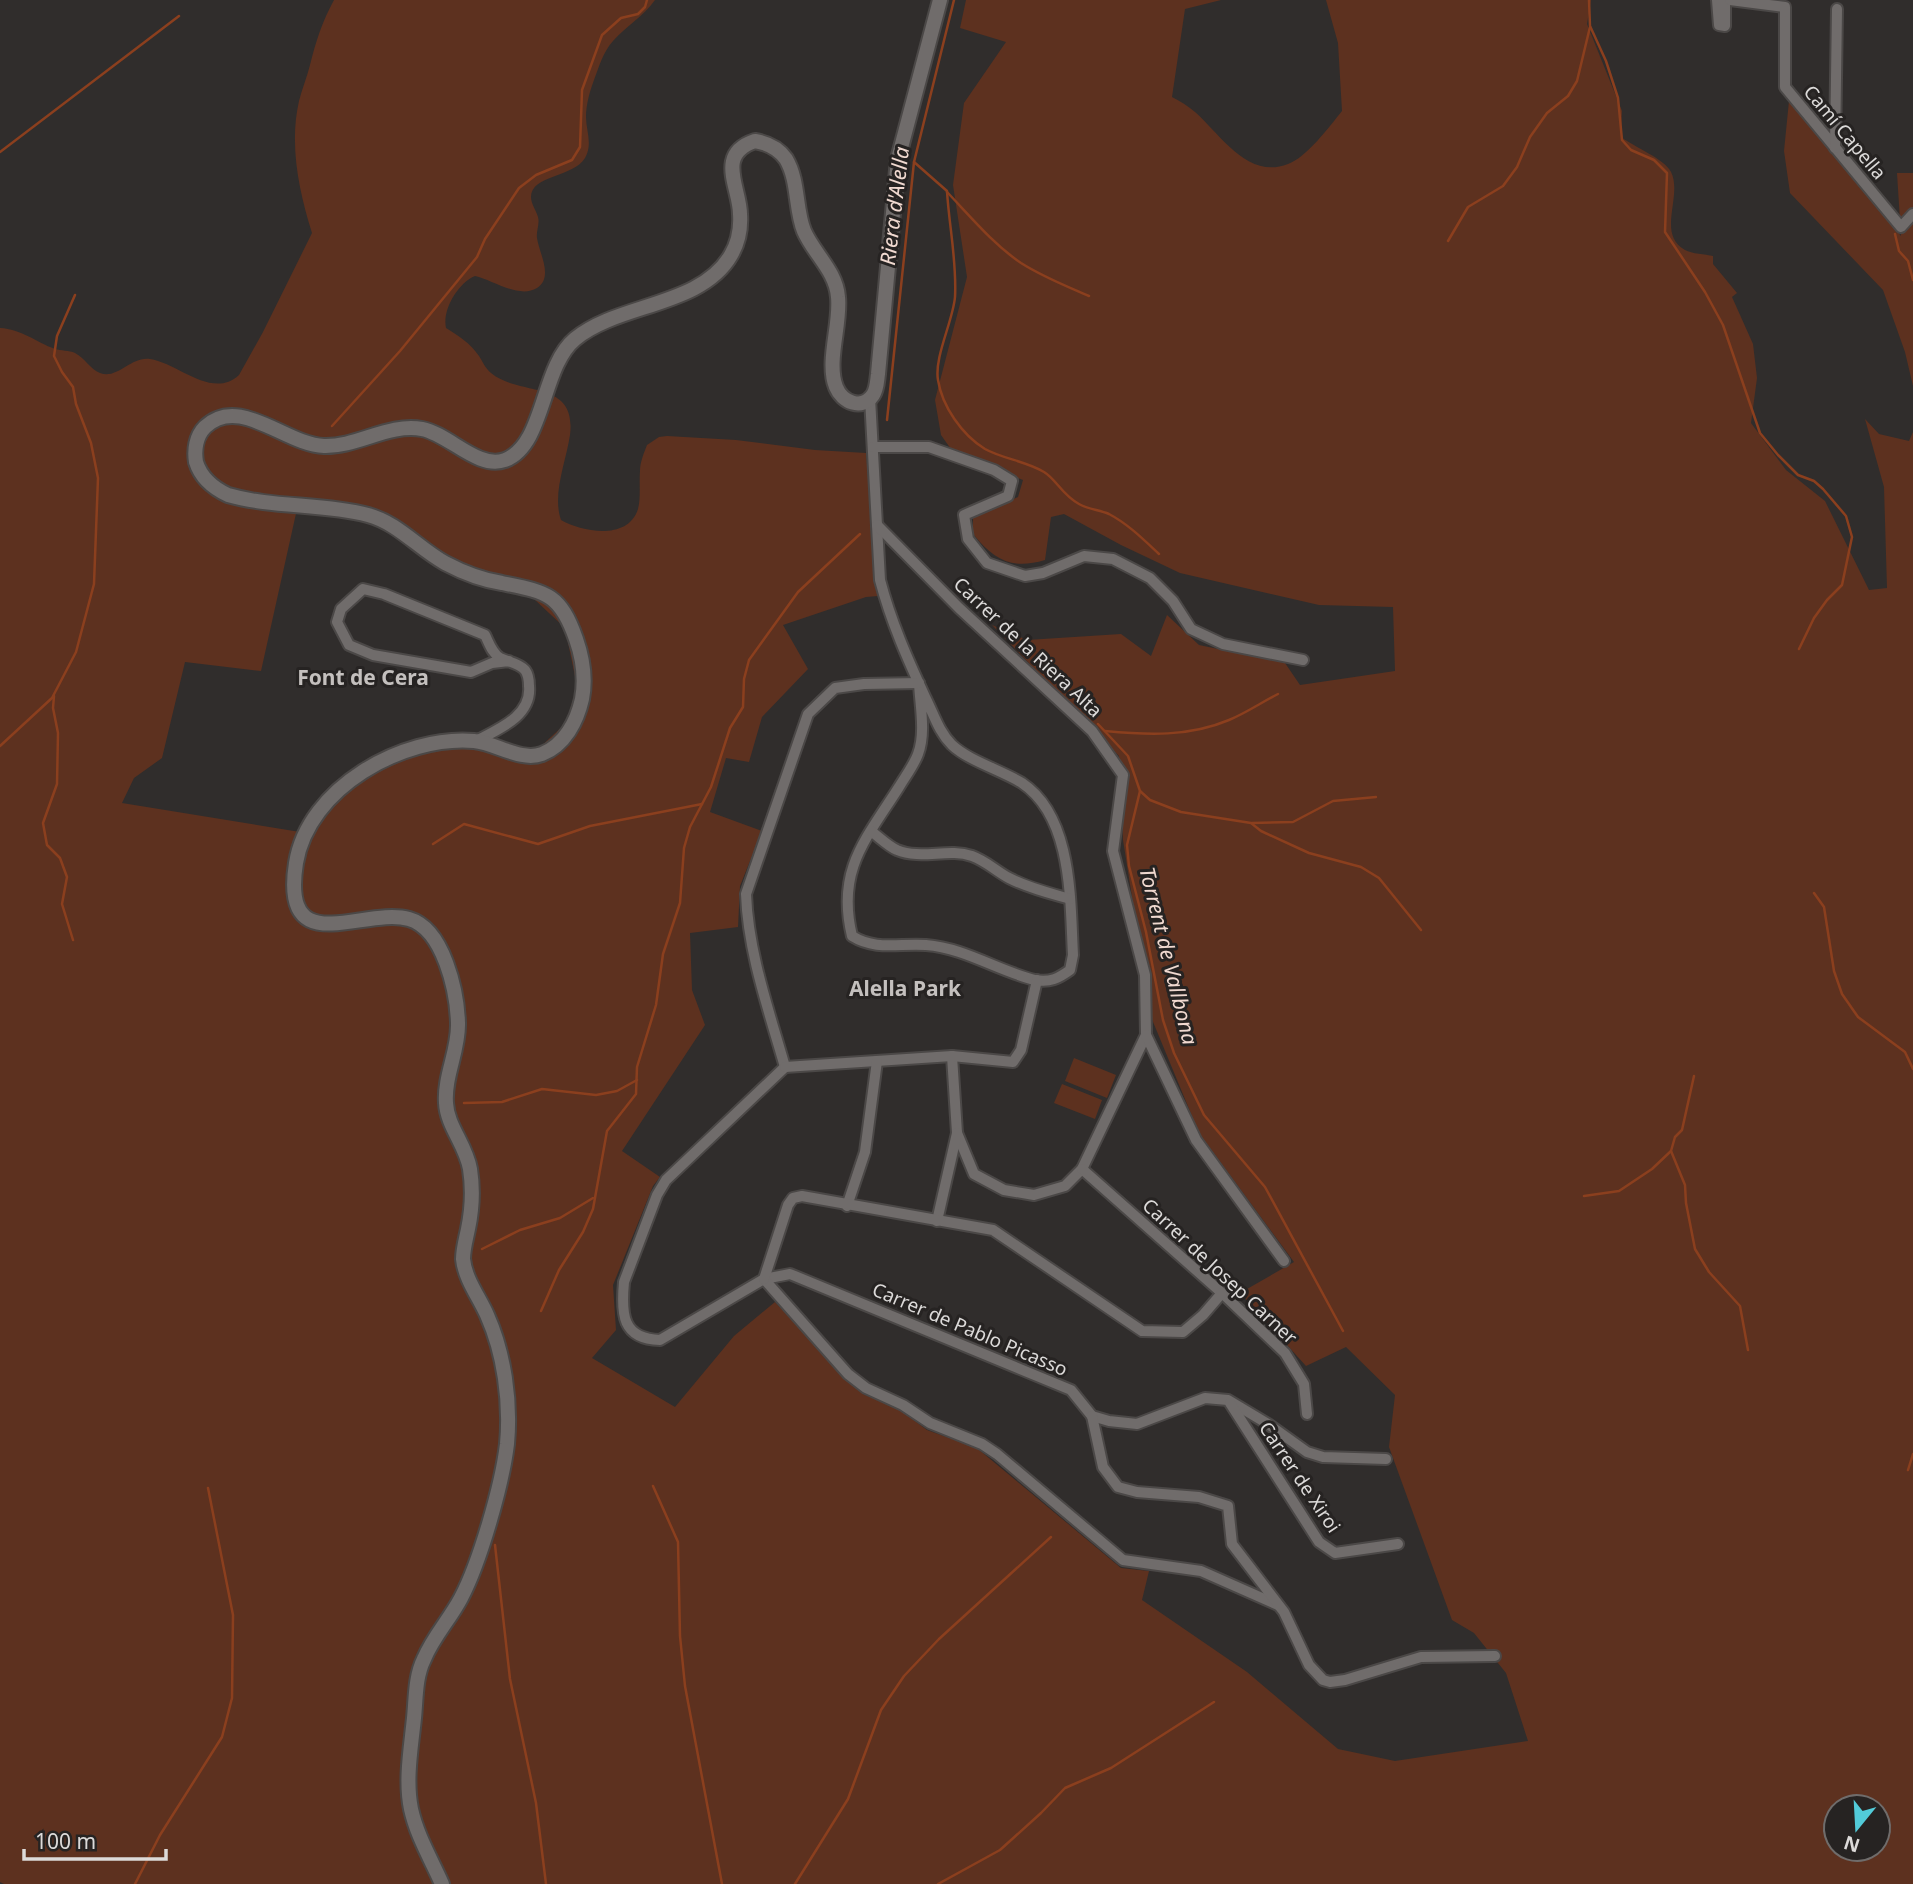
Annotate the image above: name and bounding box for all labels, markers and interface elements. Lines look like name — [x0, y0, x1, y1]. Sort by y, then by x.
street label: Camí Capella — [1798, 79, 1892, 185]
water label: Riera d'Alella — [873, 145, 915, 267]
street label: Carrer de la Riera Alta — [948, 571, 1108, 723]
district label: Font de Cera — [297, 663, 429, 691]
water label: Torrent de Vallbona — [1133, 864, 1205, 1048]
district label: Alella Park — [849, 974, 962, 1002]
street label: Carrer de Josep Carner — [1137, 1192, 1303, 1350]
street label: Carrer de Pablo Picasso — [868, 1276, 1072, 1382]
street label: Carrer de Xiroi — [1253, 1416, 1347, 1538]
north arrow — [1822, 1793, 1892, 1863]
scale bar — [24, 1818, 166, 1862]
text: 100 m — [35, 1827, 96, 1855]
text: N — [1840, 1829, 1863, 1859]

